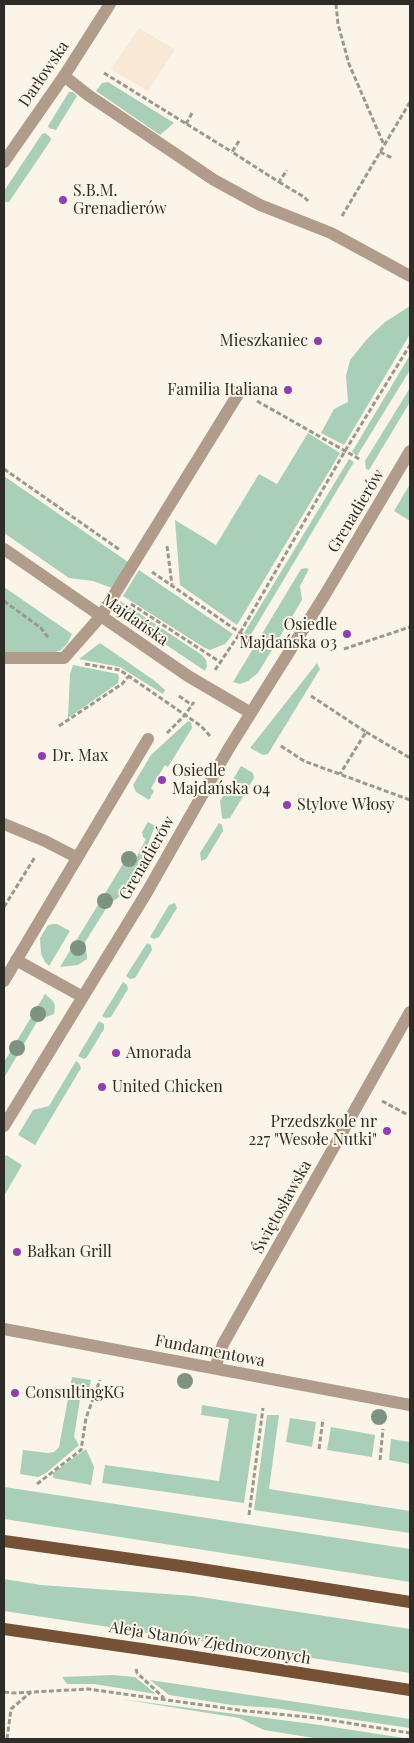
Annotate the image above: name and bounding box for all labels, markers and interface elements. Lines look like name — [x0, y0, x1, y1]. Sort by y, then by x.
street label: Darłowska — [15, 37, 73, 111]
place label: S.B.M. Grenadierów — [73, 181, 167, 219]
marker: S.B.M. Grenadierów — [57, 194, 69, 206]
place label: Mieszkaniec — [220, 331, 308, 351]
marker: Mieszkaniec — [312, 335, 324, 347]
place label: Familia Italiana — [167, 380, 278, 400]
marker: Familia Italiana — [282, 384, 294, 396]
street label: Grenadierów — [324, 466, 388, 556]
street label: Majdańska — [98, 590, 172, 650]
place label: Osiedle Majdańska 03 — [240, 615, 337, 653]
marker: Osiedle Majdańska 03 — [341, 628, 353, 640]
place label: Dr. Max — [52, 746, 108, 766]
marker: Dr. Max — [36, 750, 48, 762]
place label: Osiedle Majdańska 04 — [172, 761, 270, 799]
marker: Osiedle Majdańska 04 — [156, 774, 168, 786]
place label: Stylove Włosy — [297, 795, 395, 815]
marker: Stylove Włosy — [281, 799, 293, 811]
street label: Grenadierów — [115, 813, 179, 903]
place label: Amorada — [126, 1043, 191, 1063]
marker: Amorada — [110, 1047, 122, 1059]
place label: United Chicken — [112, 1077, 223, 1097]
marker: United Chicken — [96, 1081, 108, 1093]
place label: Przedszkole nr 227 "Wesołe Nutki" — [248, 1112, 377, 1150]
marker: Przedszkole nr 227 "Wesołe Nutki" — [381, 1125, 393, 1137]
street label: Świętosławska — [248, 1157, 316, 1257]
place label: Bałkan Grill — [27, 1242, 112, 1262]
marker: Bałkan Grill — [11, 1246, 23, 1258]
street label: Fundamentowa — [153, 1331, 267, 1371]
place label: ConsultingKG — [25, 1383, 124, 1403]
marker: ConsultingKG — [9, 1387, 21, 1399]
street label: Aleja Stanów Zjednoczonych — [108, 1618, 312, 1668]

